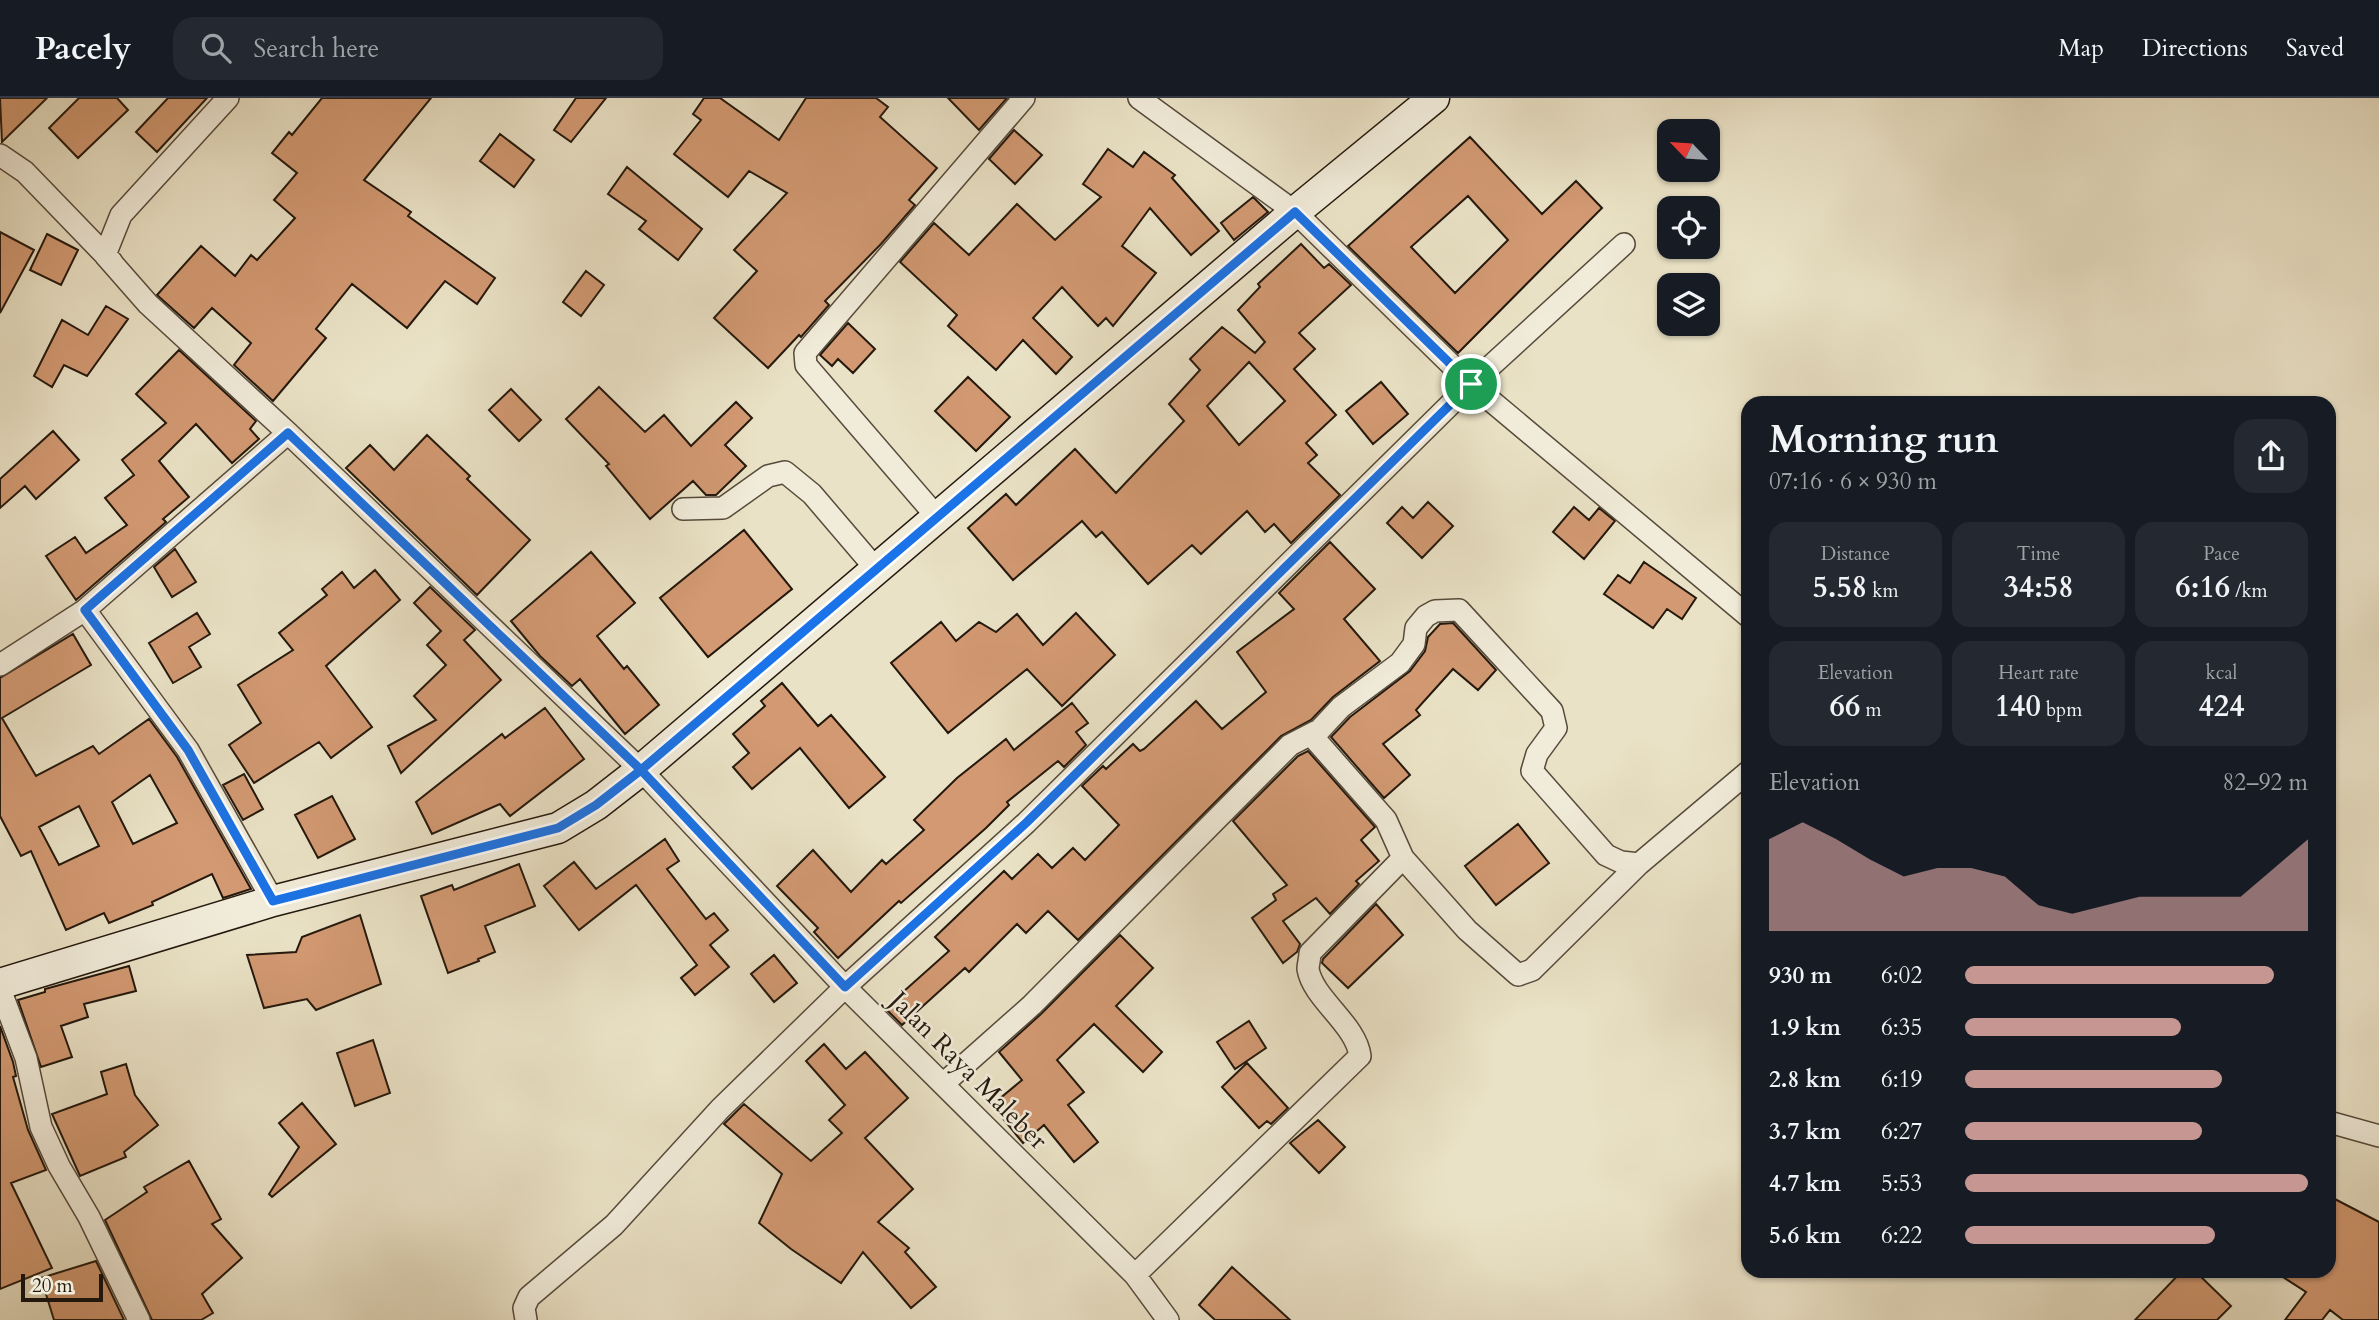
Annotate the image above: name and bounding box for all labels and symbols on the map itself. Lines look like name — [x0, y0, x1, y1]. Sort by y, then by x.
north arrow — [1657, 119, 1720, 182]
pin — [1441, 354, 1501, 414]
street label: Jalan Raya Maleber — [879, 981, 1056, 1157]
scale bar — [21, 1271, 103, 1303]

